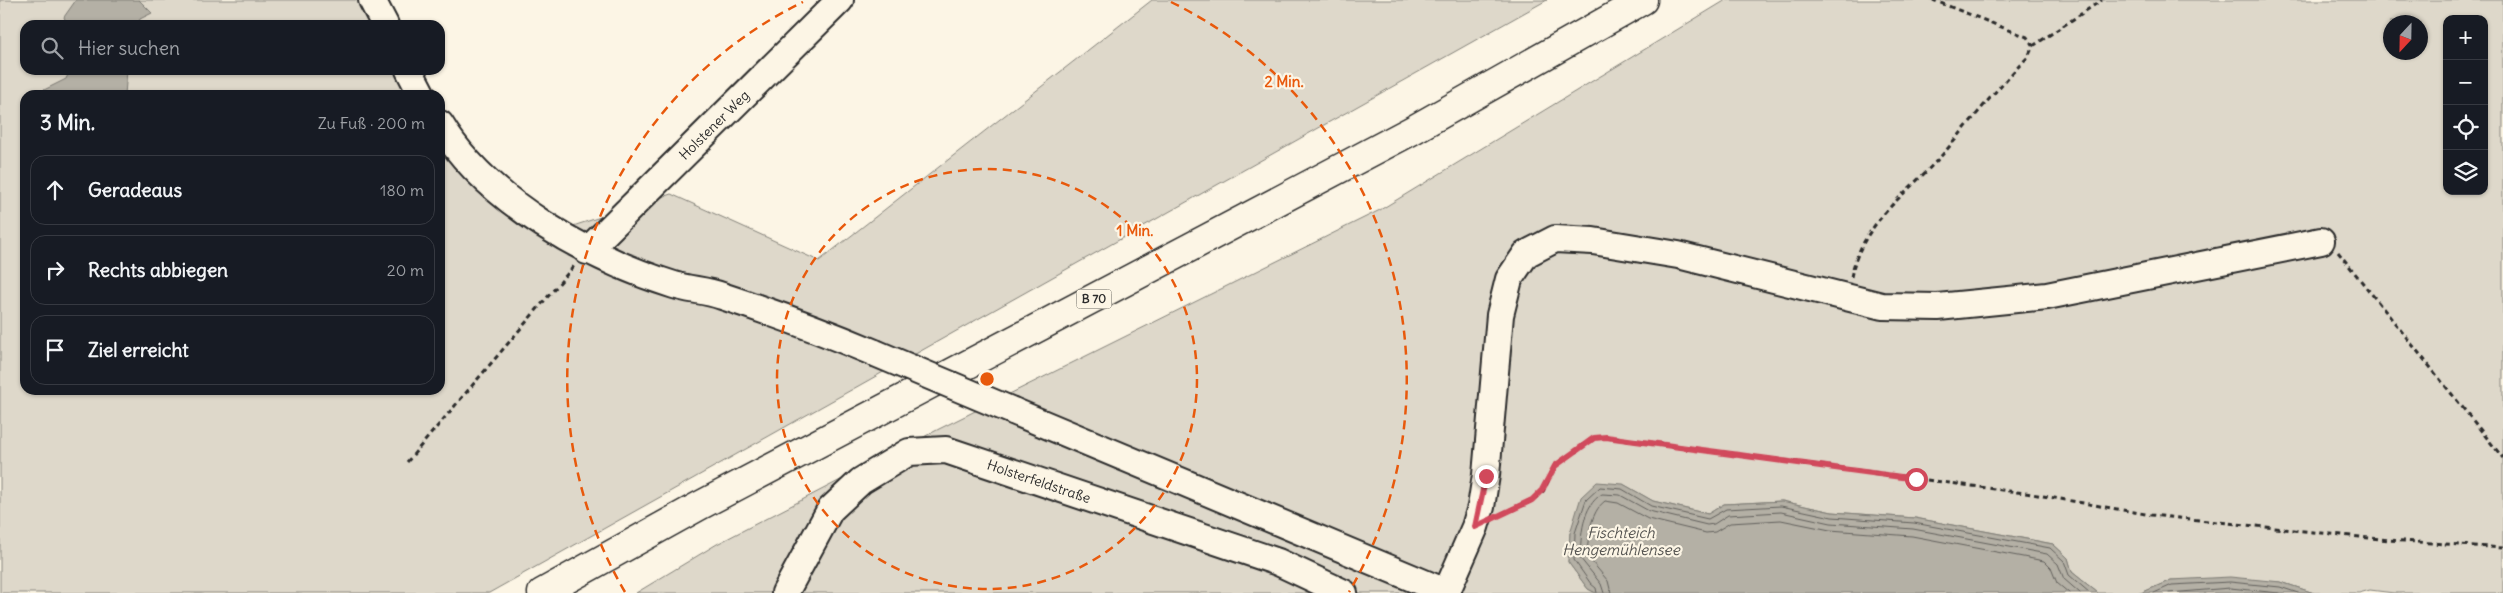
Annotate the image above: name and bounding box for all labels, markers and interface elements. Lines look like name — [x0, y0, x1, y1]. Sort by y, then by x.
north arrow — [2383, 15, 2428, 60]
map controls — [2443, 15, 2488, 195]
button: + — [2443, 15, 2488, 60]
search box — [20, 20, 445, 75]
icon: search — [38, 34, 66, 62]
text: Hier suchen — [78, 36, 180, 60]
button: − — [2443, 60, 2488, 105]
text: 2 Min. — [1264, 72, 1304, 91]
street label: Holstener Weg — [675, 86, 753, 164]
button: locate — [2443, 105, 2488, 150]
text: 3 Min. — [40, 109, 95, 136]
text: Zu Fuß · 200 m — [318, 113, 425, 133]
button: layers — [2443, 150, 2488, 195]
icon: ahead — [41, 176, 69, 204]
text: Geradeaus — [88, 178, 182, 202]
text: 180 m — [380, 180, 424, 200]
text: 1 Min. — [1117, 221, 1153, 240]
icon: right — [41, 256, 69, 284]
text: Rechts abbiegen — [88, 258, 228, 282]
text: 20 m — [387, 260, 424, 280]
road number: B 70 — [1076, 290, 1112, 308]
icon: arrive — [41, 336, 69, 364]
text: Ziel erreicht — [88, 338, 189, 362]
centre of rings — [978, 370, 996, 388]
street label: Holsterfeldstraße — [985, 455, 1093, 507]
route end — [1475, 465, 1498, 488]
route start — [1905, 468, 1928, 491]
water label: Fischteich Hengemühlensee — [1562, 523, 1681, 559]

